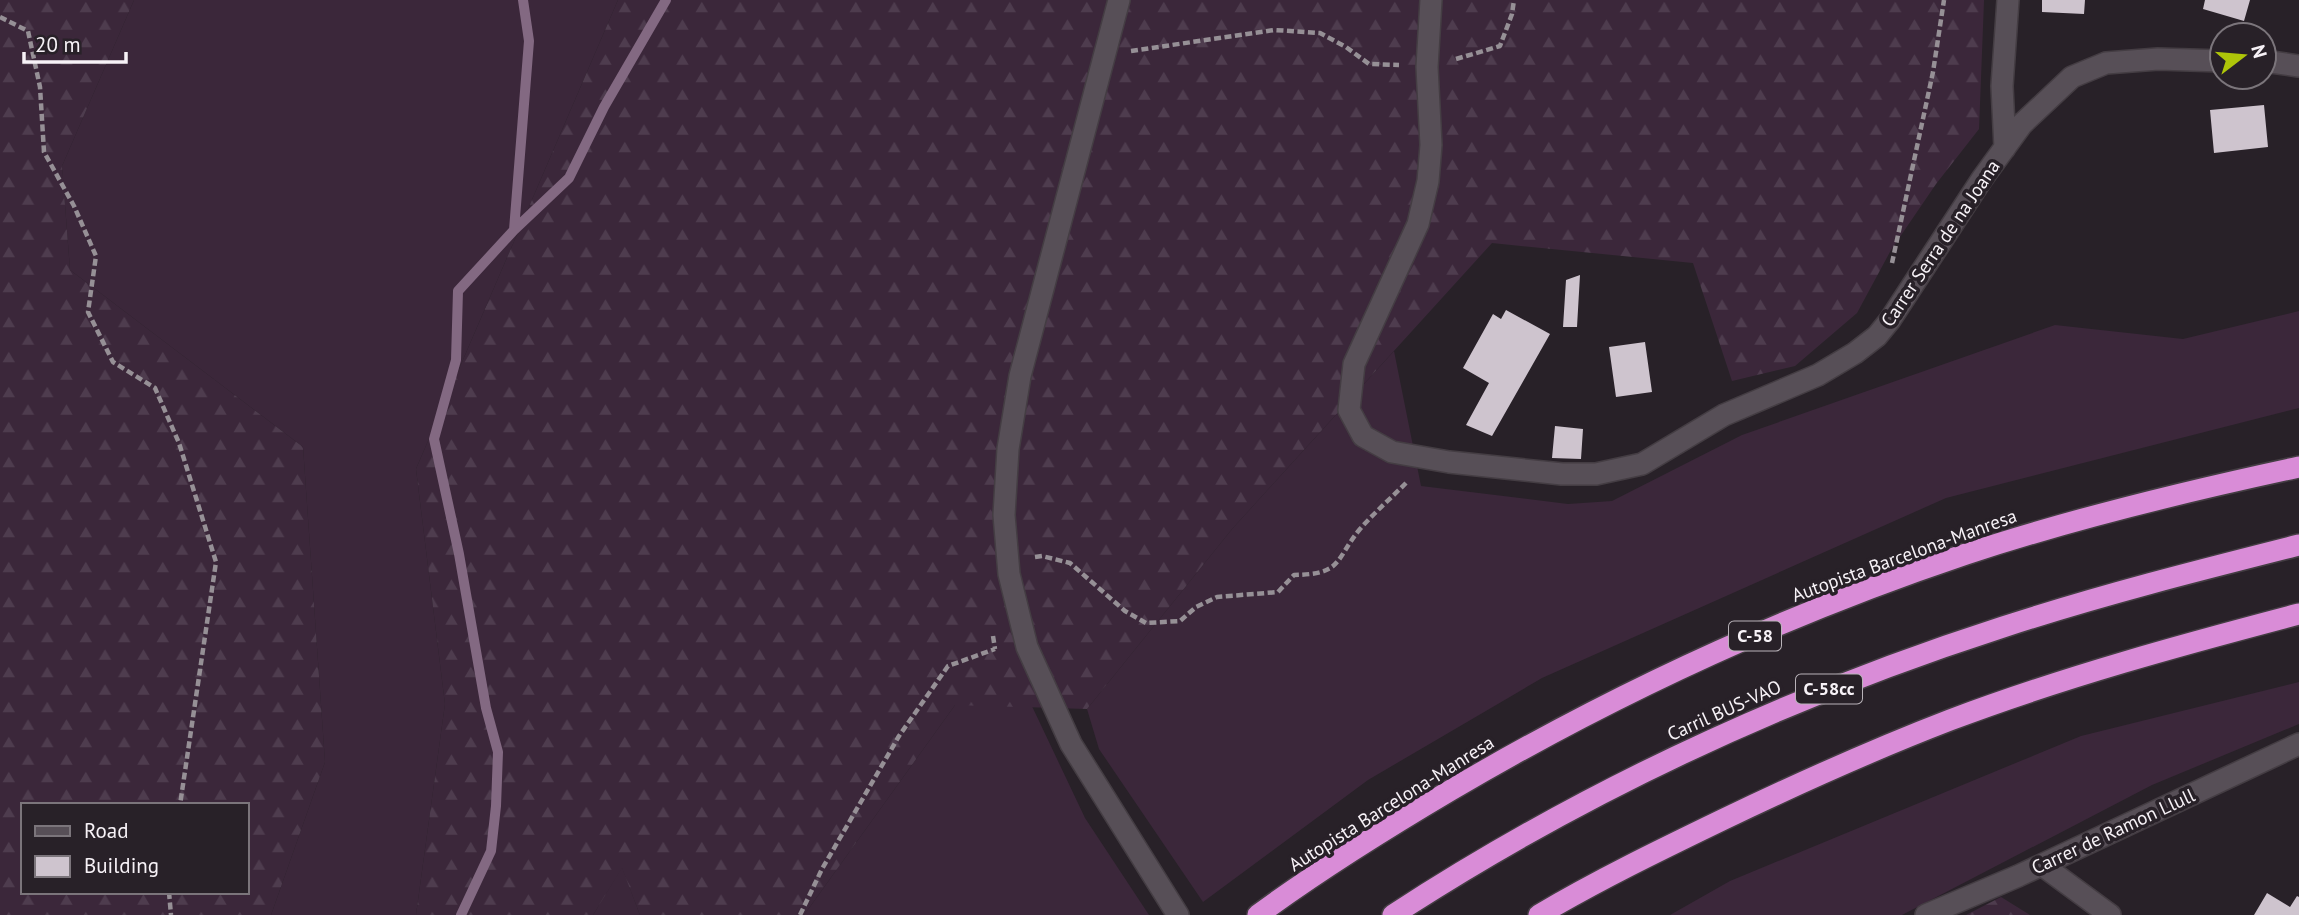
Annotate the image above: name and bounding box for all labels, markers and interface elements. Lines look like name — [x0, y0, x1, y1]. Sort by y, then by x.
scale bar — [24, 21, 126, 65]
north arrow — [2208, 21, 2278, 91]
text: 20 m — [35, 31, 81, 58]
text: N — [2246, 42, 2273, 61]
street label: Carrer Serra de na Joana — [1875, 155, 2005, 331]
street label: Autopista Barcelona-Manresa — [1788, 503, 2020, 607]
road number: C-58 — [1729, 622, 1781, 650]
street label: Carril BUS-VAO — [1663, 674, 1785, 746]
road number: C-58cc — [1796, 674, 1862, 704]
street label: Autopista Barcelona-Manresa — [1284, 730, 1498, 876]
street label: Carrer de Ramon Llull — [2028, 782, 2199, 879]
legend — [21, 803, 248, 894]
text: Road — [84, 817, 128, 844]
text: Building — [84, 852, 159, 879]

